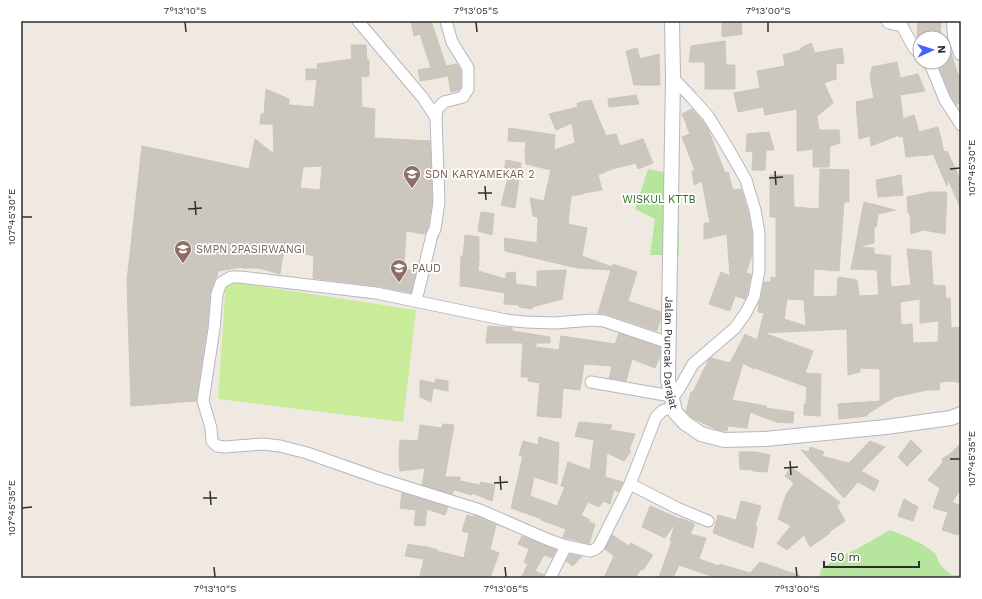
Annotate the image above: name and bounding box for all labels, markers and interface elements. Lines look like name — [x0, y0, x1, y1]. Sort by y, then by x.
text: 7°13'10"S — [164, 5, 206, 16]
text: 7°13'05"S — [454, 5, 498, 16]
text: 7°13'00"S — [745, 5, 791, 16]
north arrow — [912, 30, 952, 70]
text: N — [935, 45, 948, 54]
text: 107°45'30"E — [966, 140, 977, 196]
school or university icon: SDN KARYAMEKAR 2 — [402, 164, 422, 189]
place label: SDN KARYAMEKAR 2 — [425, 168, 535, 181]
text: 107°45'30"E — [6, 189, 17, 245]
park label: WISKUL KTTB — [622, 193, 696, 206]
school or university icon: SMPN 2PASIRWANGI — [173, 239, 193, 264]
place label: SMPN 2PASIRWANGI — [196, 243, 305, 256]
school or university icon: PAUD — [389, 258, 409, 283]
place label: PAUD — [412, 262, 441, 275]
street label: Jalan Puncak Darajat — [661, 296, 681, 411]
text: 107°45'35"E — [966, 431, 977, 487]
text: 107°45'35"E — [6, 480, 17, 536]
scale bar — [824, 543, 919, 569]
text: 50 m — [830, 550, 860, 564]
text: 7°13'10"S — [194, 583, 236, 594]
text: 7°13'05"S — [484, 583, 528, 594]
text: 7°13'00"S — [774, 583, 820, 594]

